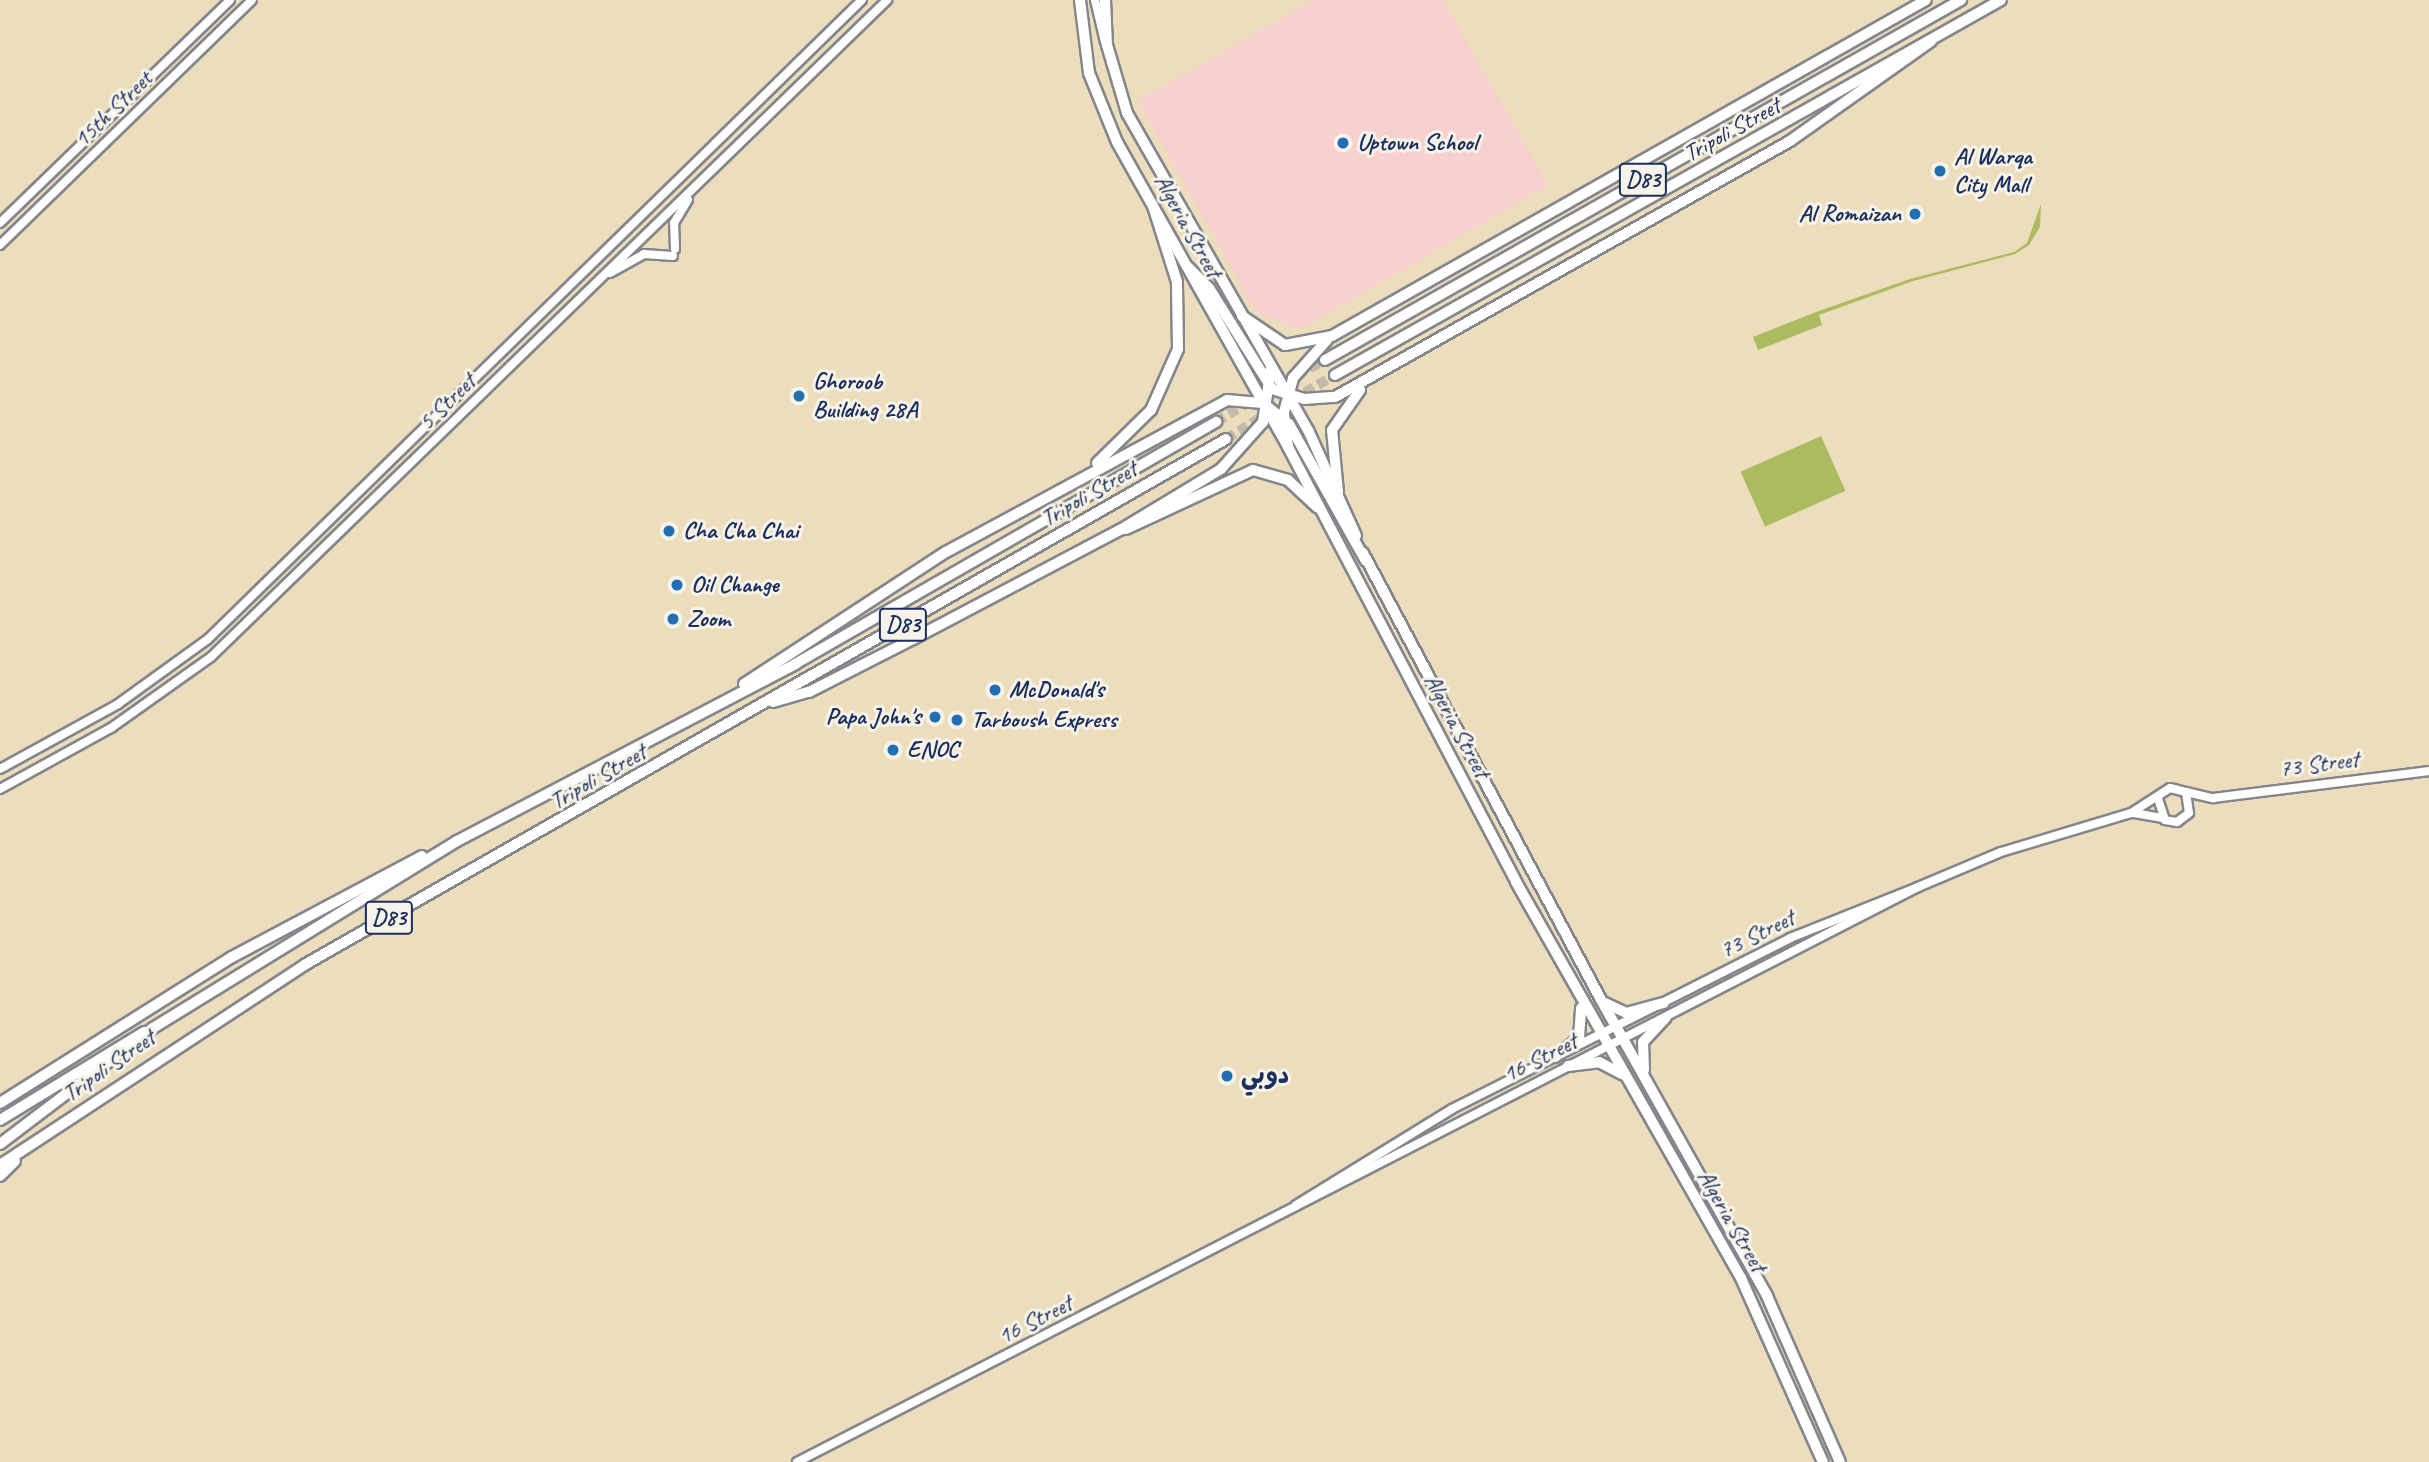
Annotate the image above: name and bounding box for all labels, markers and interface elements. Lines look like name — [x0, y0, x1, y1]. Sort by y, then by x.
street label: 15th Street — [68, 64, 158, 154]
street label: Tripoli Street — [1678, 92, 1786, 168]
place label: Uptown School — [1357, 129, 1477, 157]
marker: Uptown School — [1335, 135, 1351, 151]
place label: Al Warqa City Mall — [1954, 143, 2032, 199]
road number: D83 — [1618, 160, 1668, 200]
marker: Al Warqa City Mall — [1932, 163, 1948, 179]
street label: Algeria Street — [1148, 169, 1228, 283]
place label: Al Romaizan — [1800, 200, 1901, 228]
marker: Al Romaizan — [1907, 206, 1923, 222]
street label: 5 Street — [412, 368, 482, 436]
place label: Ghoroob Building 28A — [813, 368, 917, 424]
marker: Ghoroob Building 28A — [791, 388, 807, 404]
street label: Tripoli Street — [1036, 455, 1142, 533]
place label: Cha Cha Chai — [683, 517, 800, 545]
marker: Cha Cha Chai — [661, 523, 677, 539]
place label: Oil Change — [691, 571, 780, 599]
marker: Oil Change — [669, 577, 685, 593]
place label: Zoom — [687, 605, 730, 633]
road number: D83 — [878, 606, 928, 645]
marker: Zoom — [665, 611, 681, 627]
street label: Algeria Street — [1418, 669, 1496, 783]
place label: McDonald's — [1009, 676, 1104, 704]
marker: McDonald's — [987, 682, 1003, 698]
place label: Papa John's — [826, 703, 921, 731]
place label: Tarboush Express — [971, 706, 1117, 734]
marker: Papa John's — [927, 709, 943, 725]
marker: Tarboush Express — [949, 712, 965, 728]
place label: ENOC — [907, 736, 959, 764]
street label: Tripoli Street — [545, 738, 651, 816]
marker: ENOC — [885, 742, 901, 758]
street label: 73 Street — [2278, 745, 2360, 783]
road number: D83 — [364, 898, 414, 937]
street label: 73 Street — [1715, 904, 1799, 964]
street label: Tripoli Street — [57, 1024, 161, 1108]
street label: 16 Street — [1498, 1027, 1582, 1089]
place label: دوبي — [1241, 1062, 1289, 1090]
marker: دوبي — [1219, 1068, 1235, 1084]
street label: Algeria Street — [1691, 1165, 1773, 1277]
street label: 16 Street — [993, 1289, 1077, 1351]

